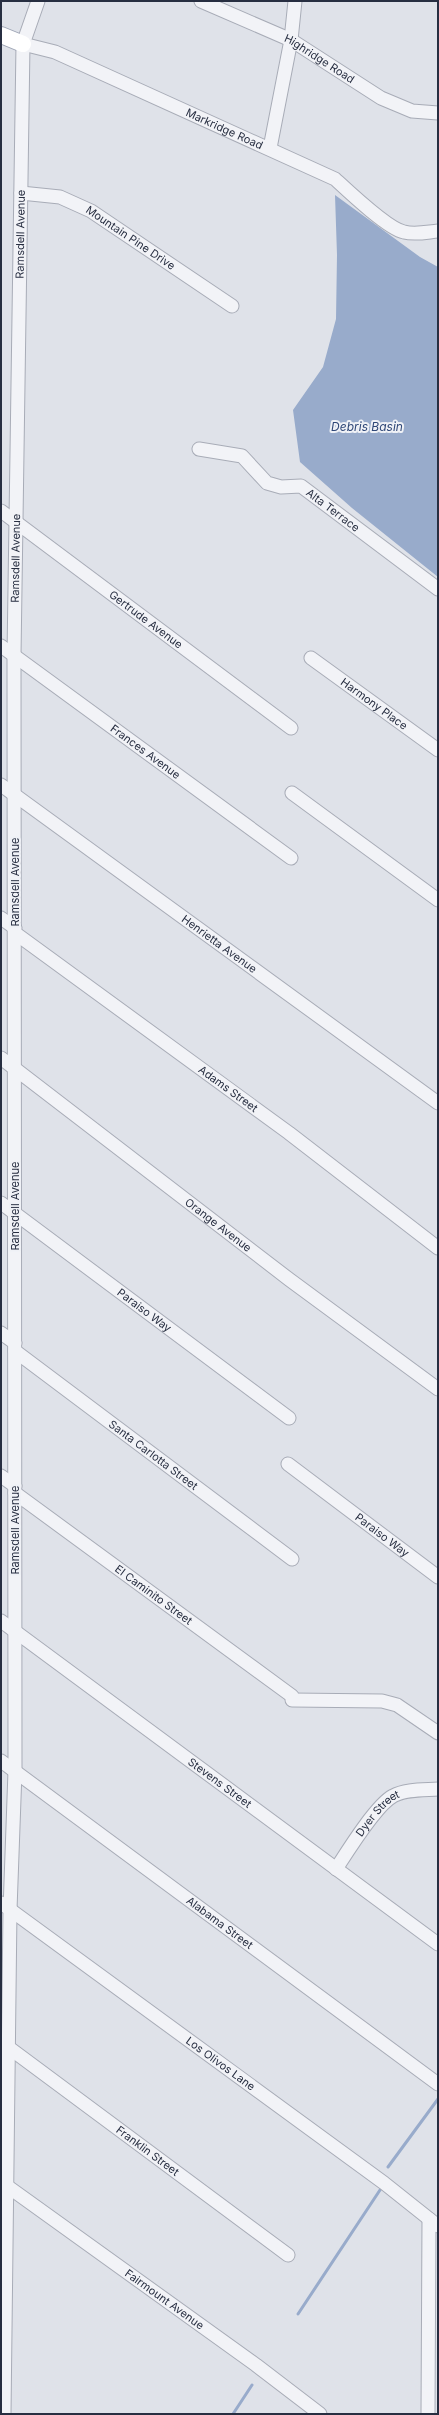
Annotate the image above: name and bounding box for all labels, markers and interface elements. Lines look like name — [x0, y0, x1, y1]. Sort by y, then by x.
street label: Highridge Road — [282, 31, 357, 86]
street label: Markridge Road — [184, 105, 265, 152]
street label: Ramsdell Avenue — [13, 190, 28, 279]
street label: Mountain Pine Drive — [83, 203, 178, 273]
water label: Debris Basin — [331, 419, 403, 434]
street label: Alta Terrace — [303, 485, 363, 535]
street label: Ramsdell Avenue — [8, 514, 23, 603]
street label: Gertrude Avenue — [106, 587, 185, 651]
street label: Harmony Place — [338, 675, 410, 733]
street label: Frances Avenue — [108, 721, 183, 782]
street label: Ramsdell Avenue — [8, 838, 22, 926]
street label: Henrietta Avenue — [179, 912, 260, 976]
street label: Adams Street — [196, 1062, 261, 1115]
street label: Ramsdell Avenue — [8, 1162, 22, 1250]
street label: Orange Avenue — [182, 1195, 254, 1255]
street label: Paraiso Way — [115, 1285, 174, 1335]
street label: Santa Carlotta Street — [106, 1417, 201, 1493]
street label: Ramsdell Avenue — [8, 1486, 22, 1574]
street label: Paraiso Way — [352, 1510, 412, 1560]
street label: El Caminito Street — [112, 1562, 195, 1628]
street label: Stevens Street — [185, 1755, 255, 1811]
street label: Dyer Street — [353, 1787, 402, 1839]
street label: Alabama Street — [184, 1893, 256, 1952]
street label: Los Olivos Lane — [183, 2034, 258, 2093]
street label: Franklin Street — [113, 2123, 182, 2179]
street label: Fairmount Avenue — [122, 2266, 207, 2332]

